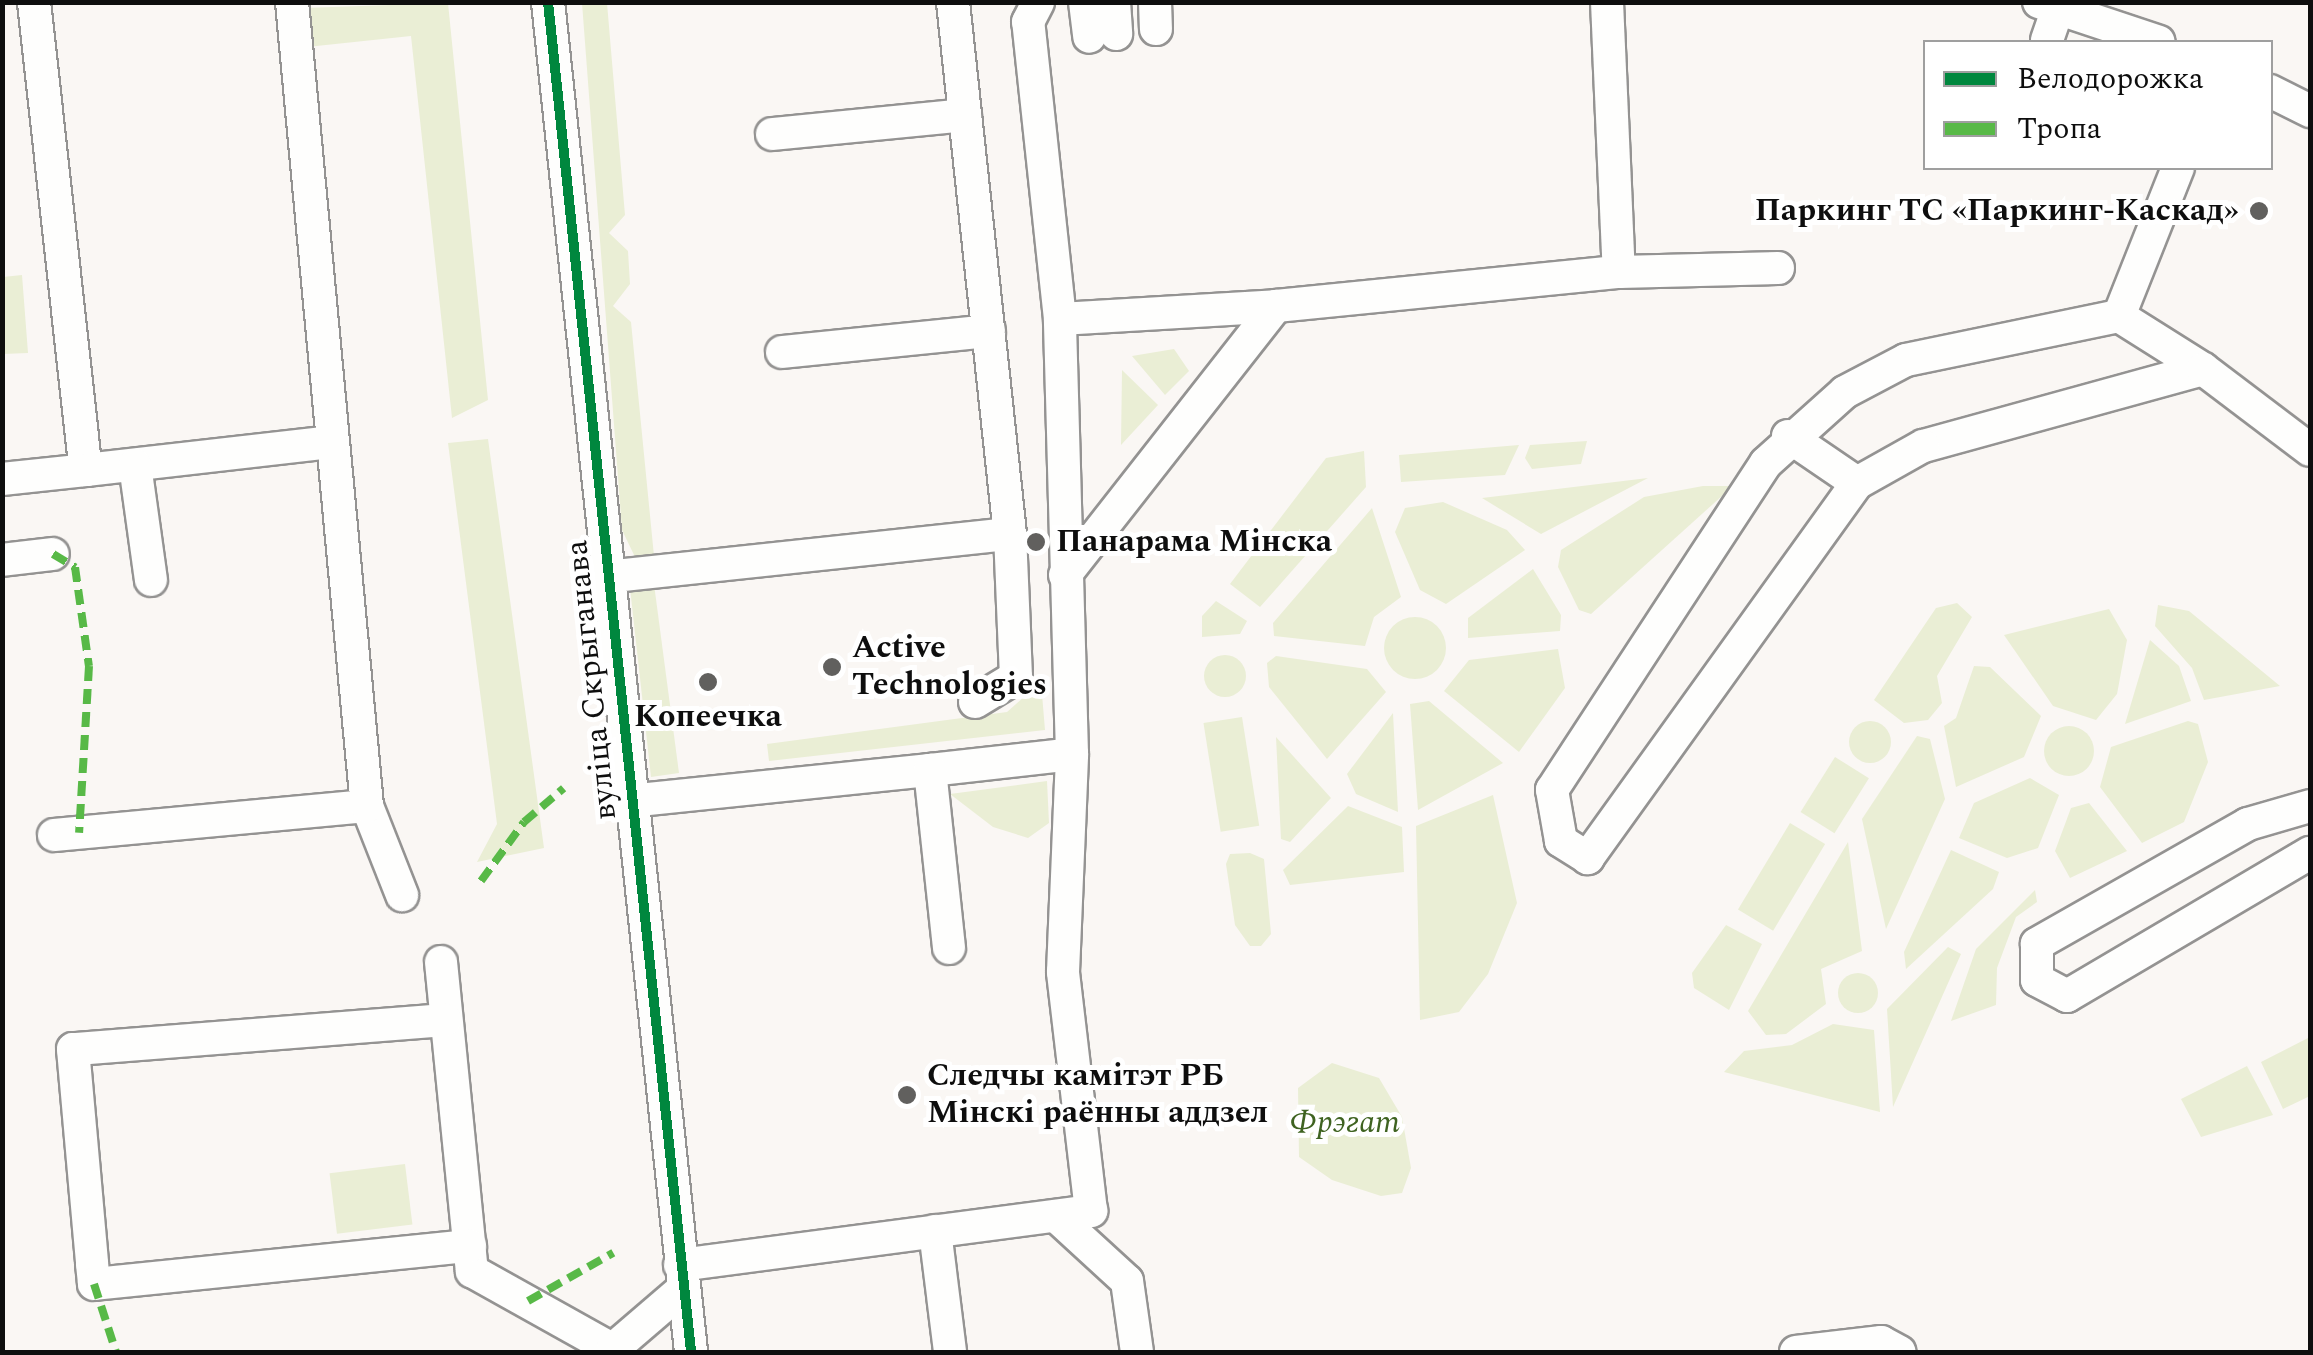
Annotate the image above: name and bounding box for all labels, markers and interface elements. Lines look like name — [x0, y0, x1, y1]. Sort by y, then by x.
legend — [1923, 40, 2273, 170]
text: Велодорожка — [2017, 56, 2204, 102]
text: Тропа — [2017, 106, 2102, 152]
place label: Паркинг ТС «Паркинг-Каскад» — [1755, 192, 2239, 230]
marker: Паркинг ТС «Паркинг-Каскад» — [2248, 200, 2270, 222]
place label: Панарама Мінска — [1056, 523, 1332, 561]
marker: Панарама Мінска — [1025, 531, 1047, 553]
street label: вуліца Скрыганава — [558, 538, 626, 822]
place label: Active Technologies — [852, 630, 1047, 705]
marker: Active Technologies — [821, 656, 843, 678]
marker: Копеечка — [697, 671, 719, 693]
place label: Копеечка — [634, 698, 782, 736]
place label: Следчы камітэт РБ Мінскі раённы аддзел — [927, 1058, 1268, 1133]
marker: Следчы камітэт РБ Мінскі раённы аддзел — [896, 1084, 918, 1106]
park label: Фрэгат — [1290, 1104, 1400, 1142]

